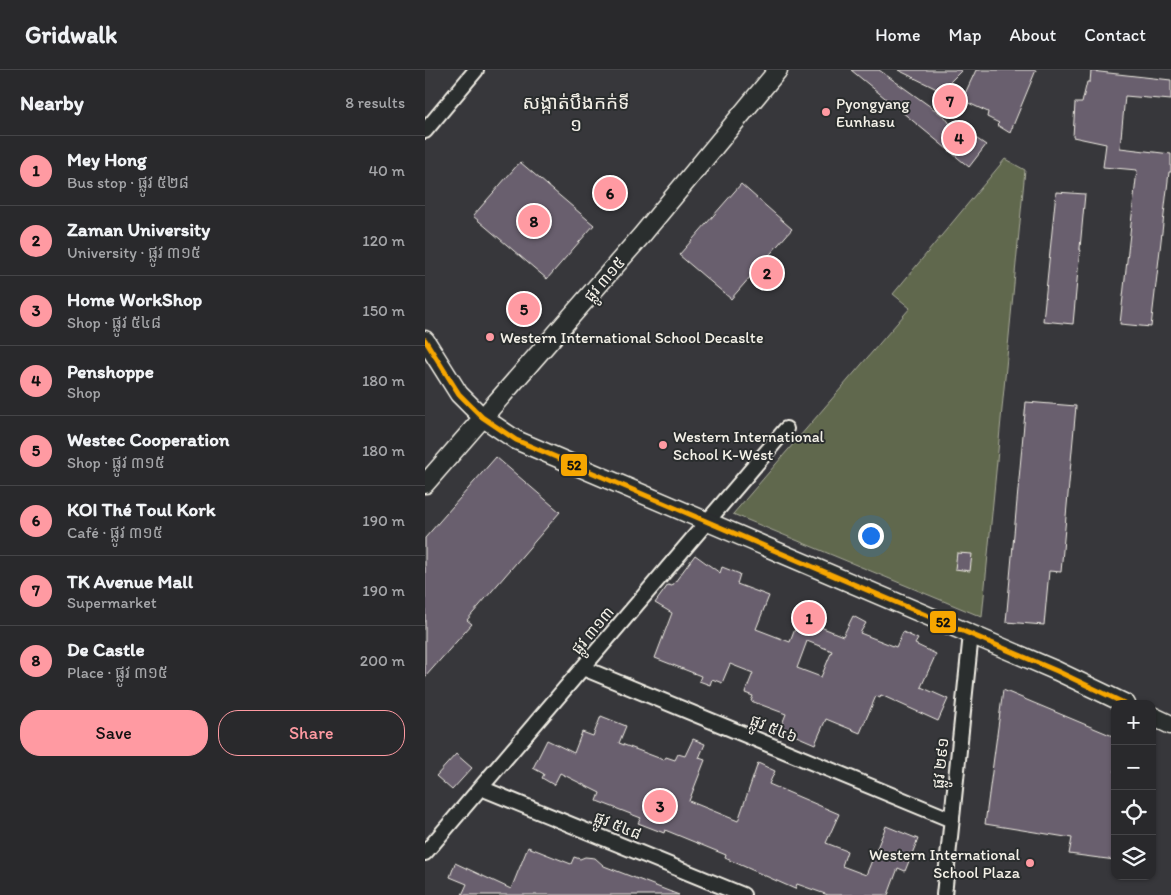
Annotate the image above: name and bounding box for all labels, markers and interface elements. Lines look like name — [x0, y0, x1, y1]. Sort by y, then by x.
text: Gridwalk — [25, 20, 117, 49]
text: Home — [875, 24, 921, 46]
text: Map — [949, 24, 982, 46]
text: About — [1010, 24, 1056, 46]
text: Contact — [1084, 24, 1146, 46]
pin: 7 — [934, 82, 966, 120]
text: Nearby — [20, 90, 84, 115]
district label: សង្កាត់បឹងកក់ទី ១ — [523, 91, 629, 136]
text: 8 results — [345, 93, 405, 112]
place label: Pyongyang Eunhasu — [836, 94, 910, 131]
marker: Pyongyang Eunhasu — [820, 106, 832, 118]
pin: 4 — [943, 119, 975, 157]
text: Mey Hong — [67, 148, 147, 171]
text: 1 — [32, 161, 40, 180]
text: 40 m — [368, 161, 405, 180]
text: Bus stop · ផ្លូវ ៥២៨ — [67, 173, 189, 192]
pin: 6 — [594, 174, 626, 212]
pin: 8 — [518, 202, 550, 240]
text: Zaman University — [67, 218, 210, 241]
text: 2 — [32, 231, 40, 250]
text: 120 m — [362, 231, 405, 250]
text: University · ផ្លូវ ៣១៥ — [67, 243, 201, 262]
street label: ផ្លូវ ៣១៥ — [580, 253, 633, 309]
pin: 2 — [751, 254, 783, 292]
text: Home WorkShop — [67, 288, 202, 311]
pin: 5 — [508, 290, 540, 328]
text: 3 — [32, 301, 40, 320]
text: 150 m — [362, 301, 405, 320]
text: Shop · ផ្លូវ ៥៤៨ — [67, 313, 161, 332]
place label: Western International School Decaslte — [500, 328, 764, 347]
marker: Western International School Decaslte — [484, 331, 496, 343]
text: Penshoppe — [67, 360, 154, 383]
text: 4 — [31, 371, 41, 390]
text: 180 m — [362, 371, 405, 390]
text: Shop — [67, 383, 101, 402]
place label: Western International School K-West — [673, 427, 825, 464]
text: Westec Cooperation — [67, 428, 230, 451]
marker: Western International School K-West — [657, 439, 669, 451]
text: 5 — [32, 441, 40, 460]
text: 180 m — [362, 441, 405, 460]
text: Shop · ផ្លូវ ៣១៥ — [67, 453, 165, 472]
line badge: 52 — [560, 453, 588, 477]
text: 52 — [567, 457, 582, 474]
text: KOI Thé Toul Kork — [67, 498, 216, 521]
text: 6 — [32, 511, 40, 530]
text: 190 m — [362, 511, 405, 530]
text: Café · ផ្លូវ ៣១៥ — [67, 523, 163, 542]
your location — [858, 523, 884, 549]
text: TK Avenue Mall — [67, 570, 193, 593]
text: 7 — [32, 581, 40, 600]
text: 190 m — [362, 581, 405, 600]
text: Supermarket — [67, 593, 157, 612]
pin: 1 — [793, 599, 825, 637]
street label: ផ្លូវ ៣១៣ — [567, 602, 622, 661]
line badge: 52 — [929, 610, 957, 634]
text: 52 — [936, 614, 951, 631]
text: De Castle — [67, 638, 145, 661]
text: 8 — [32, 651, 40, 670]
text: 200 m — [360, 651, 405, 670]
text: Place · ផ្លូវ ៣១៥ — [67, 663, 168, 682]
map controls — [1111, 700, 1156, 880]
button: + — [1111, 700, 1156, 745]
button: Save — [20, 710, 208, 756]
button: Share — [218, 710, 405, 756]
street label: ផ្លូវ ៥៤៦ — [746, 710, 800, 751]
street label: ផ្លូវ ២៩១ — [928, 737, 957, 790]
button: − — [1111, 745, 1156, 790]
pin: 3 — [644, 787, 676, 825]
button: locate — [1111, 790, 1156, 835]
street label: ផ្លូវ ៥៤៨ — [590, 807, 644, 848]
button: layers — [1111, 835, 1156, 880]
place label: Western International School Plaza — [869, 845, 1021, 882]
marker: Western International School Plaza — [1024, 857, 1036, 869]

